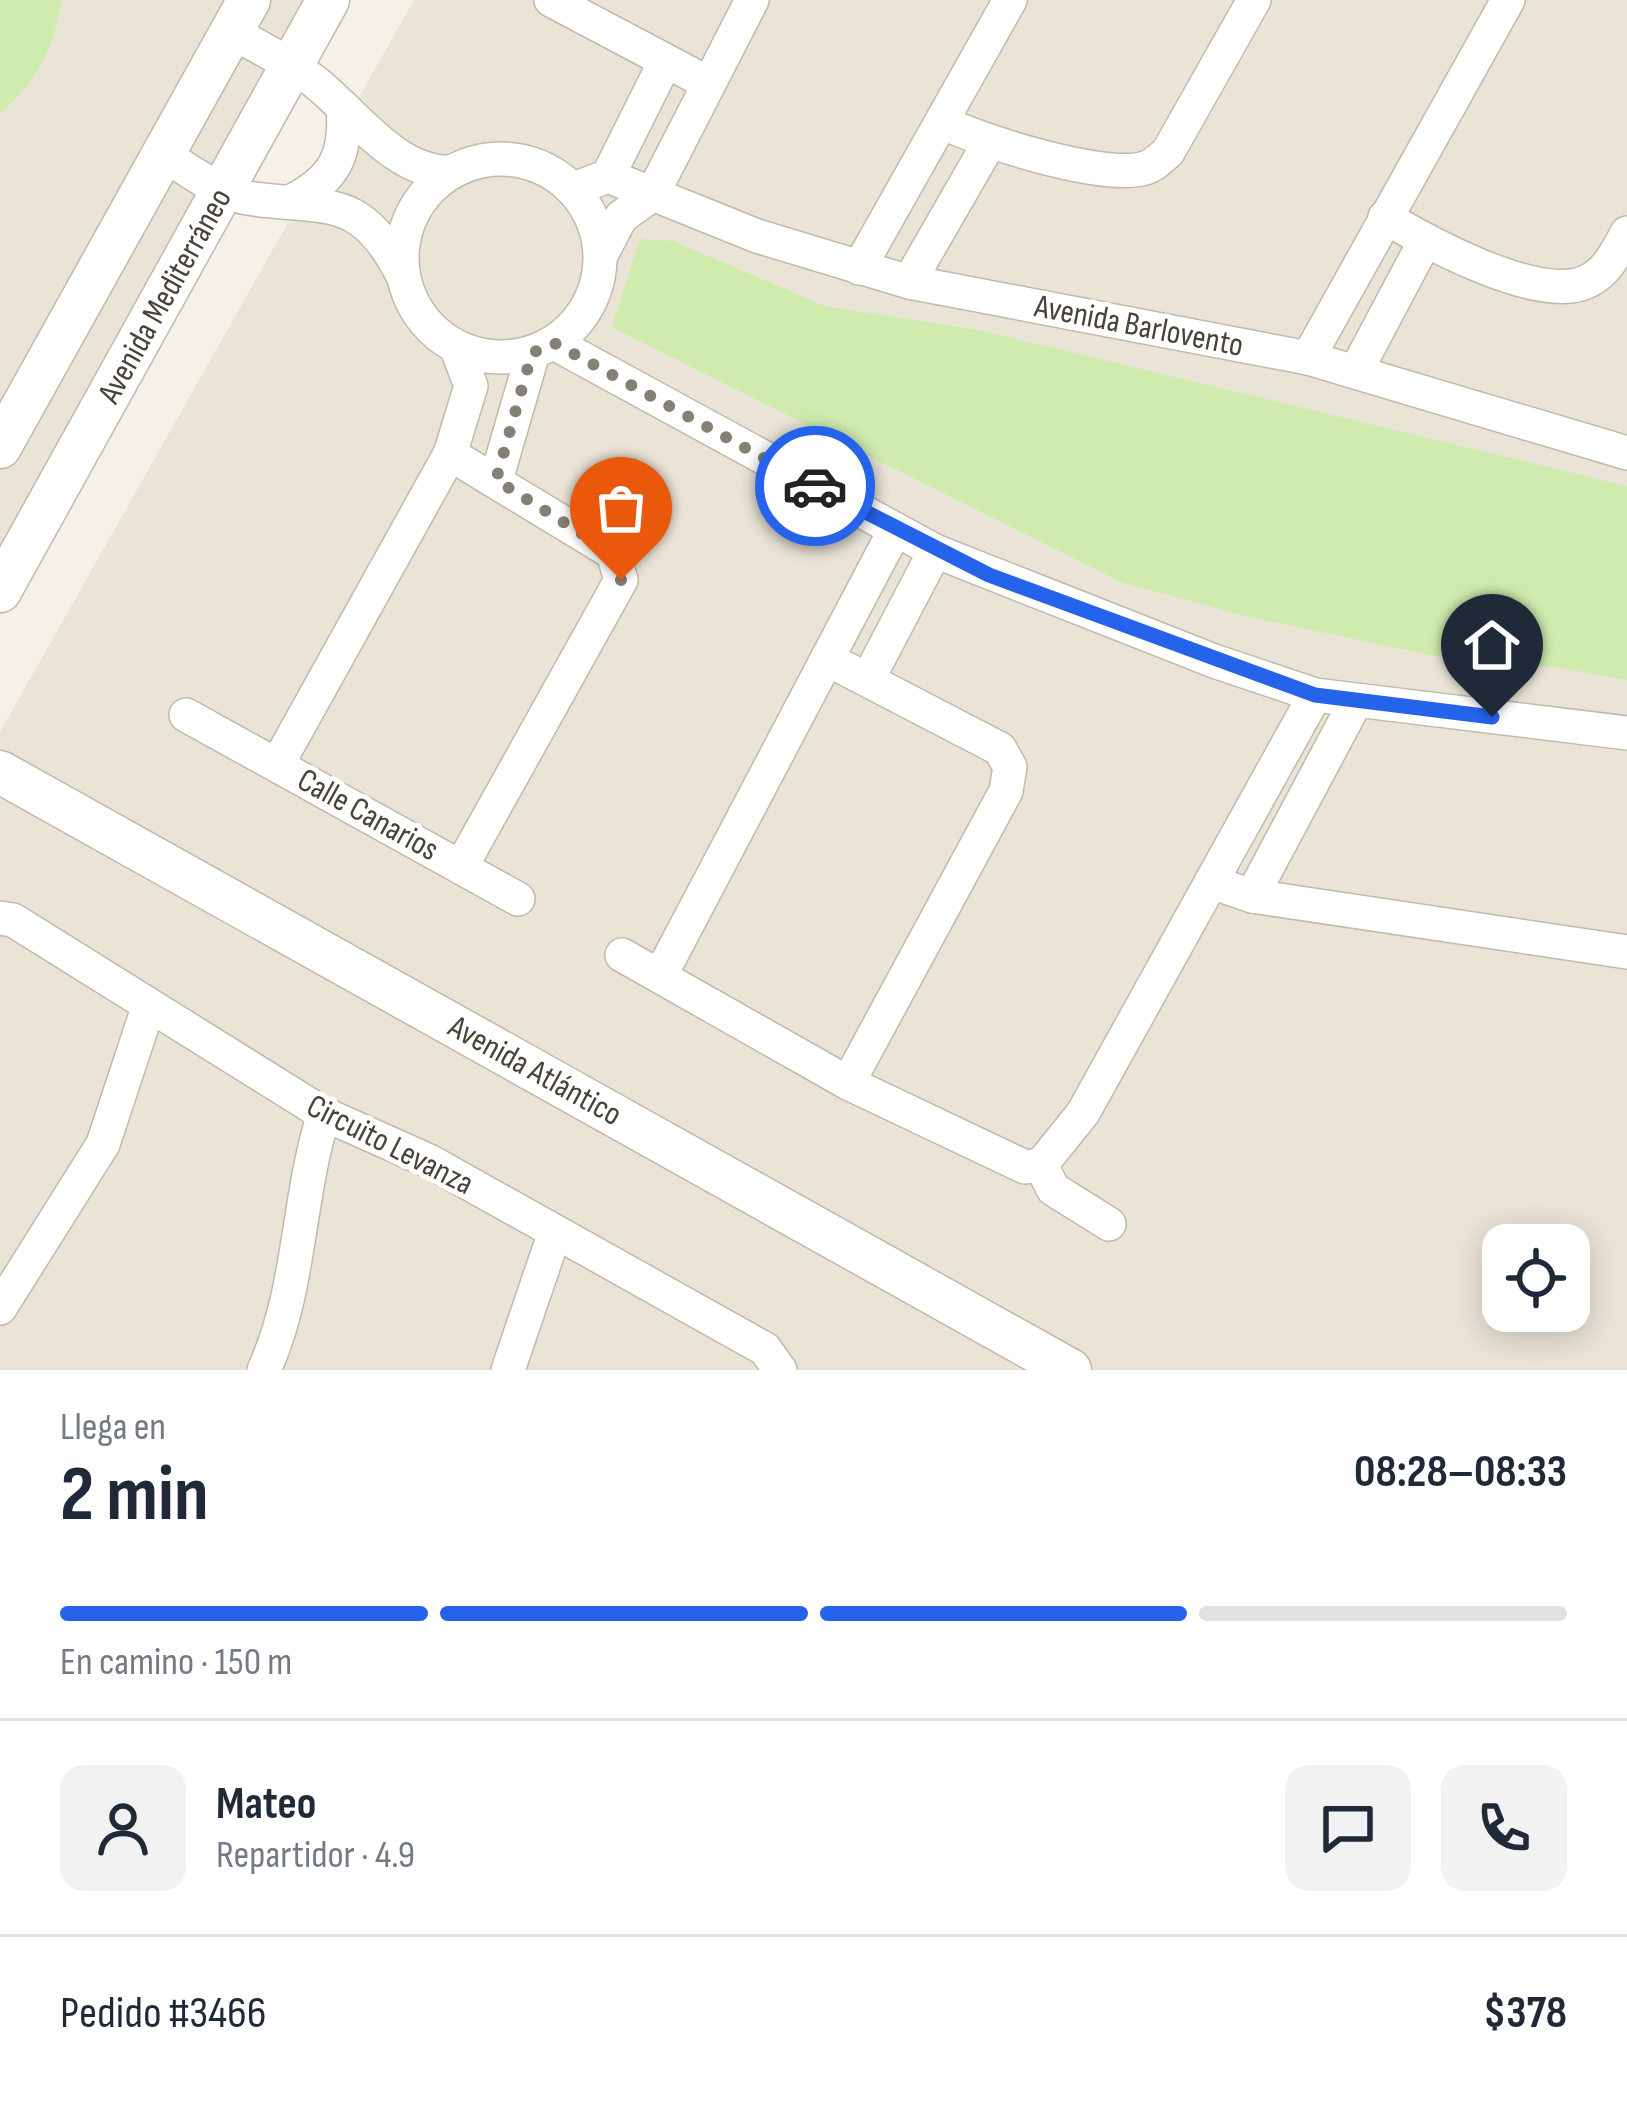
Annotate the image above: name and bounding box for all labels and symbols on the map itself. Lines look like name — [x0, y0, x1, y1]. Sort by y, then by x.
street label: Avenida Mediterráneo — [89, 182, 241, 411]
street label: Avenida Barlovento — [1030, 286, 1247, 366]
courier — [755, 426, 875, 546]
pin — [570, 457, 672, 580]
pin — [1441, 594, 1543, 717]
street label: Calle Canarios — [290, 760, 446, 870]
street label: Avenida Atlántico — [441, 1007, 629, 1135]
street label: Circuito Levanza — [300, 1086, 480, 1204]

